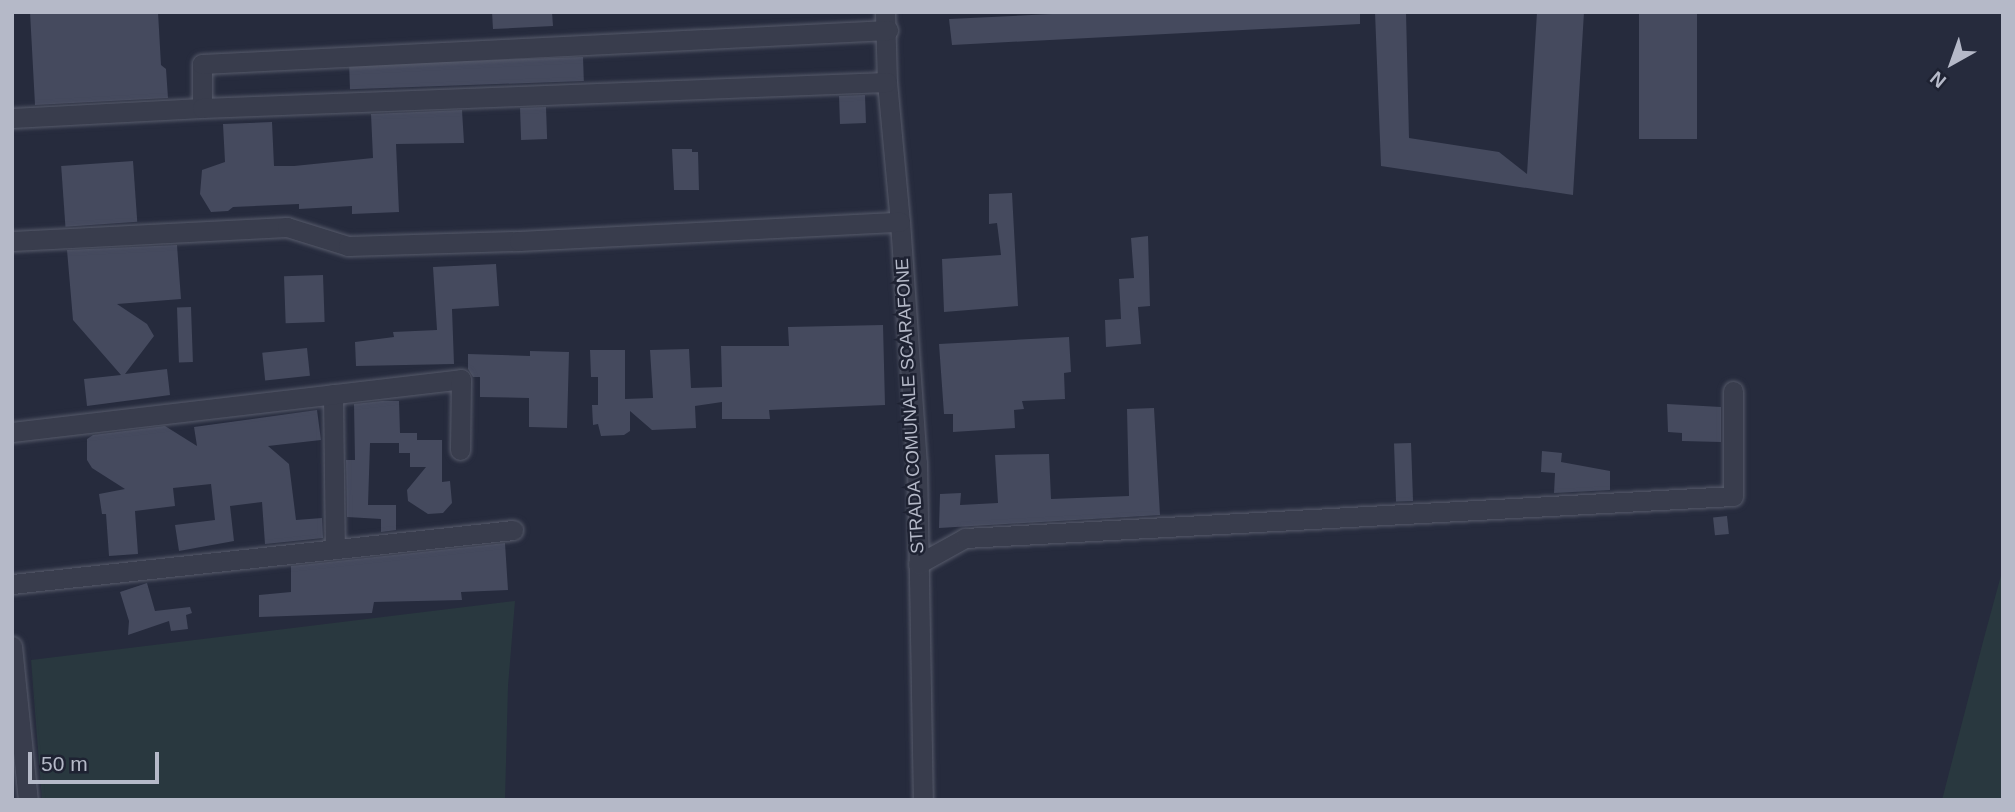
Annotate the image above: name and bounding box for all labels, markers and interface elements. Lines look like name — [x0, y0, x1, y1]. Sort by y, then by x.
north arrow — [1917, 28, 1987, 98]
text: N — [1926, 67, 1950, 92]
street label: STRADA COMUNALE SCARAFONE — [891, 257, 929, 555]
scale bar — [32, 738, 163, 782]
text: 50 m — [41, 752, 88, 775]

